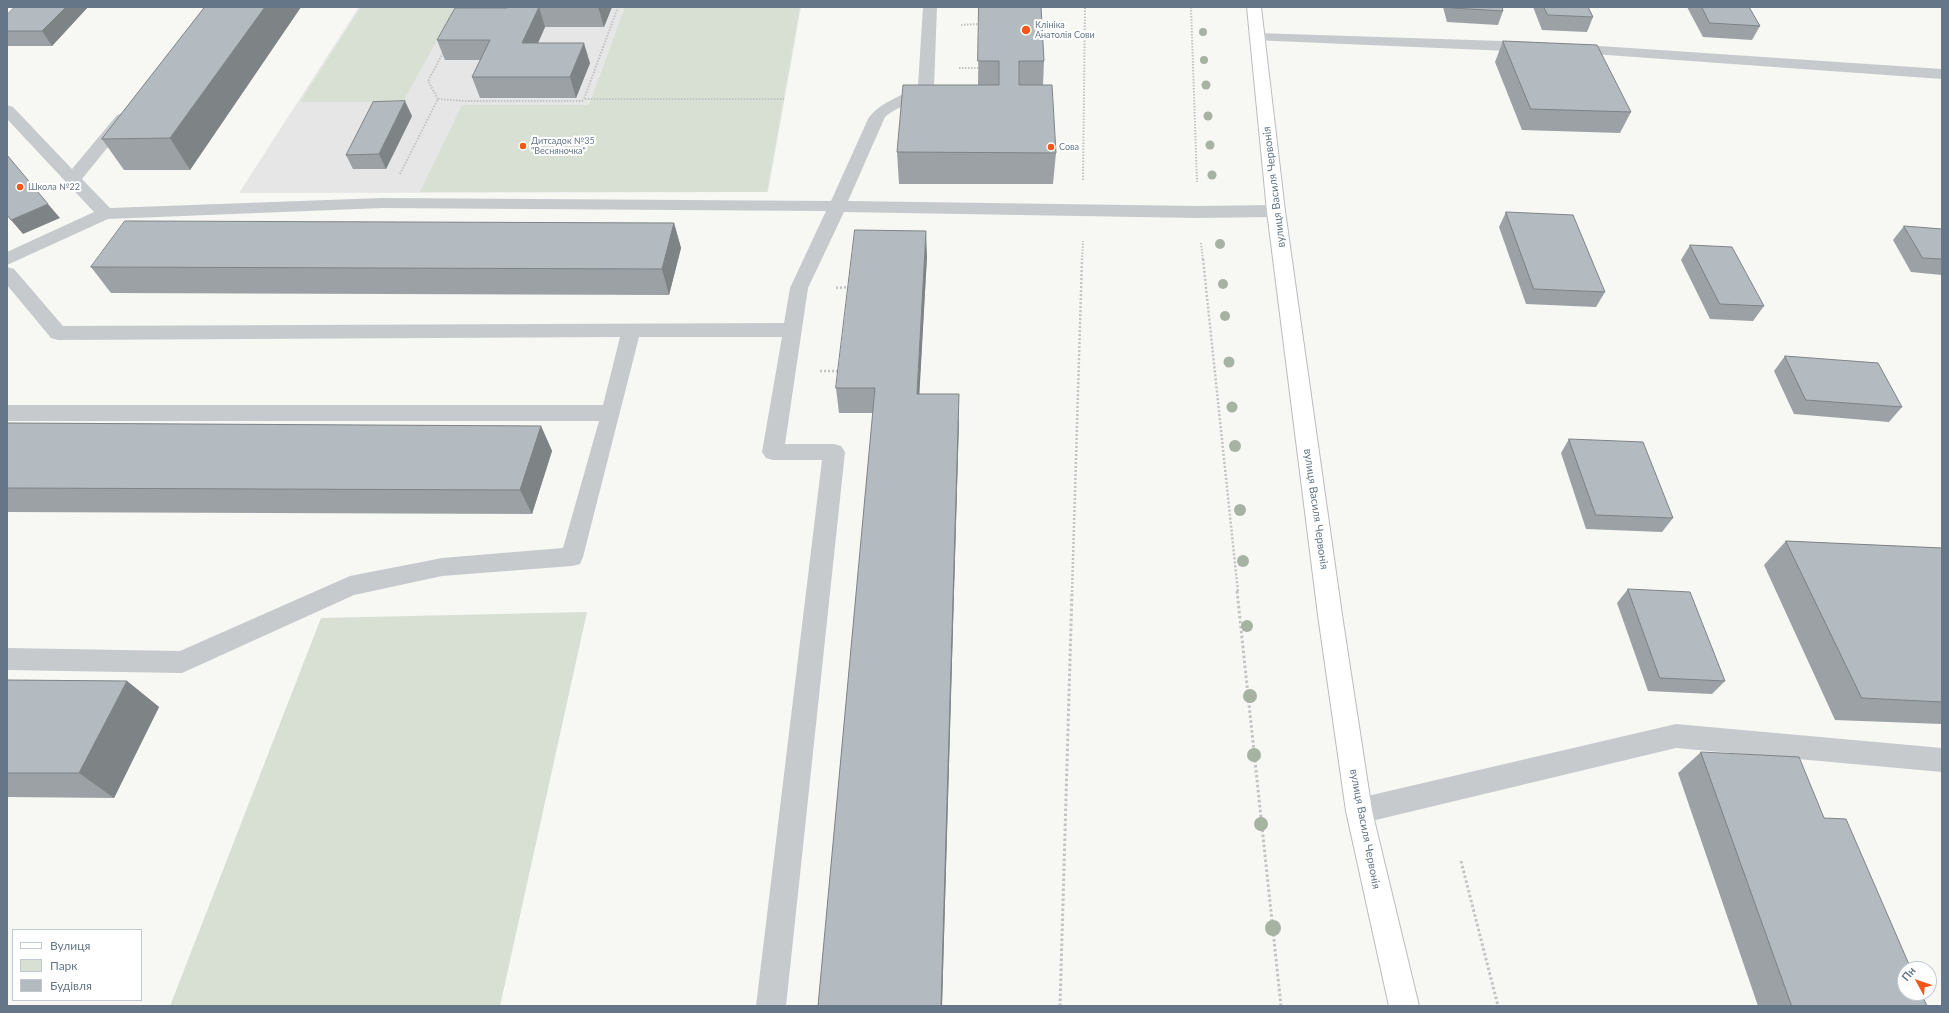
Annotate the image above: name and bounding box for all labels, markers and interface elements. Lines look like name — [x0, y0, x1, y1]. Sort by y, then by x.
place label: Клініка Анатолія Сови — [1035, 20, 1095, 41]
marker: Клініка Анатолія Сови — [1020, 24, 1032, 36]
street label: вулиця Василя Червонія — [1260, 126, 1288, 248]
place label: Дитсадок №35 "Весняночка" — [531, 136, 595, 157]
marker: Дитсадок №35 "Весняночка" — [518, 141, 528, 151]
marker: Сова — [1046, 142, 1056, 152]
place label: Сова — [1059, 142, 1079, 152]
marker: Школа №22 — [15, 182, 25, 192]
place label: Школа №22 — [28, 182, 80, 192]
street label: вулиця Василя Червонія — [1301, 448, 1331, 570]
street label: вулиця Василя Червонія — [1347, 768, 1383, 890]
legend — [12, 929, 142, 1001]
text: Вулиця — [50, 938, 90, 953]
text: Парк — [50, 958, 78, 973]
north arrow — [1897, 961, 1937, 1001]
text: Пн — [1899, 964, 1918, 983]
text: Будівля — [50, 978, 92, 993]

